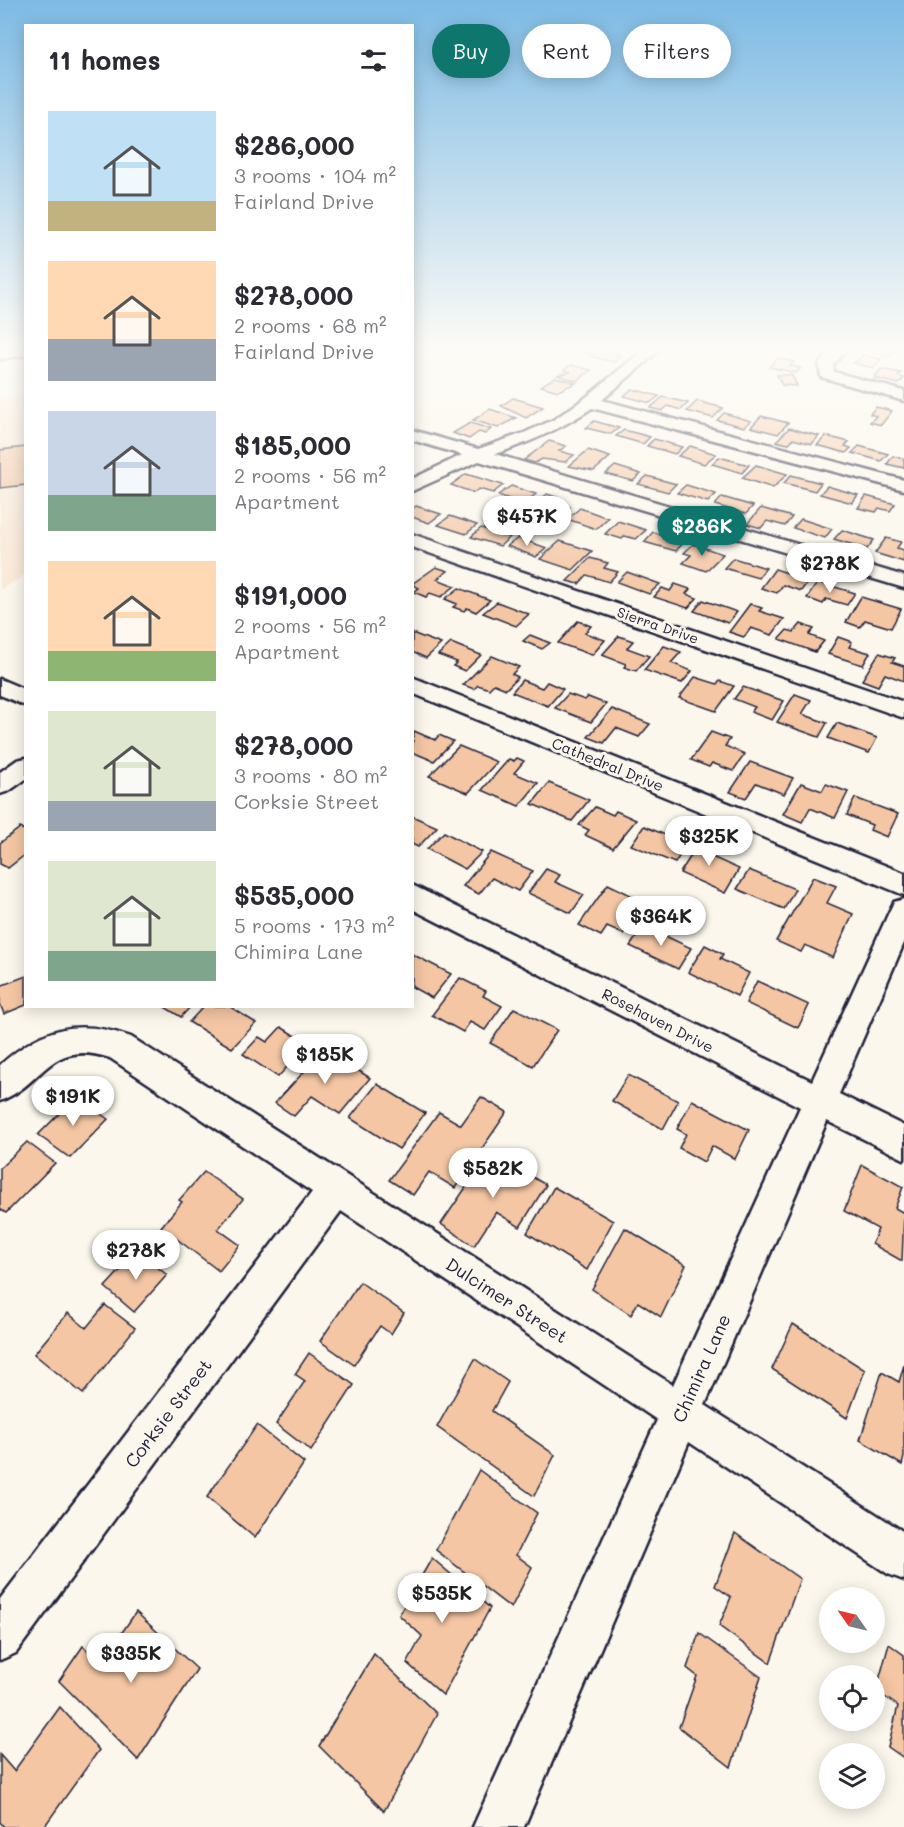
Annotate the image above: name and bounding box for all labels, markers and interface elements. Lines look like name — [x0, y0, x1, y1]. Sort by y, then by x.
chip: Buy — [432, 24, 510, 78]
chip: Rent — [522, 24, 611, 78]
chip: Filters — [623, 24, 731, 78]
text: 11 homes — [48, 43, 161, 77]
icon: filters — [357, 44, 390, 77]
text: $286,000 — [234, 128, 355, 162]
icon: home — [96, 135, 168, 207]
text: 3 rooms · 104 m² — [234, 162, 396, 188]
text: Fairland Drive — [234, 188, 374, 214]
text: $278,000 — [234, 278, 353, 312]
icon: home — [96, 285, 168, 357]
text: 2 rooms · 68 m² — [234, 312, 387, 338]
text: Fairland Drive — [234, 338, 374, 364]
text: $185,000 — [234, 428, 351, 462]
icon: home — [96, 435, 168, 507]
text: 2 rooms · 56 m² — [234, 462, 386, 488]
text: Apartment — [234, 488, 340, 514]
pin: $457K — [485, 496, 569, 547]
text: $457K — [496, 502, 558, 528]
pin: $286K — [660, 506, 744, 557]
text: $286K — [671, 512, 733, 538]
pin: $278K — [788, 543, 872, 594]
text: $278K — [800, 549, 860, 575]
text: $191,000 — [234, 578, 347, 612]
icon: home — [96, 585, 168, 657]
street label: Sierra Drive — [615, 602, 701, 648]
text: 2 rooms · 56 m² — [234, 612, 386, 638]
text: Apartment — [234, 638, 340, 664]
text: $278,000 — [234, 728, 353, 762]
street label: Cathedral Drive — [549, 732, 667, 796]
icon: home — [96, 735, 168, 807]
text: 3 rooms · 80 m² — [234, 762, 387, 788]
text: Corksie Street — [234, 788, 379, 814]
pin: $325K — [667, 816, 751, 867]
text: $325K — [679, 822, 739, 848]
text: $535,000 — [234, 878, 354, 912]
icon: home — [96, 885, 168, 957]
pin: $364K — [619, 896, 703, 947]
text: $364K — [630, 902, 692, 928]
text: 5 rooms · 173 m² — [234, 912, 395, 938]
text: Chimira Lane — [234, 938, 363, 964]
street label: Rosehaven Drive — [599, 983, 717, 1057]
pin: $185K — [283, 1034, 367, 1085]
text: $185K — [296, 1040, 354, 1066]
pin: $191K — [31, 1076, 115, 1127]
text: $191K — [45, 1082, 101, 1108]
pin: $582K — [451, 1148, 535, 1199]
text: $582K — [463, 1154, 523, 1180]
pin: $278K — [94, 1230, 178, 1281]
text: $278K — [106, 1236, 166, 1262]
street label: Dulcimer Street — [442, 1252, 572, 1348]
street label: Chimira Lane — [666, 1310, 736, 1426]
street label: Corksie Street — [119, 1354, 217, 1472]
pin: $535K — [400, 1573, 484, 1624]
text: $535K — [412, 1579, 472, 1605]
north arrow — [819, 1587, 885, 1653]
map controls — [819, 1587, 885, 1809]
pin: $335K — [89, 1633, 173, 1684]
text: $335K — [100, 1639, 162, 1665]
button: locate — [819, 1665, 885, 1731]
button: layers — [819, 1743, 885, 1809]

